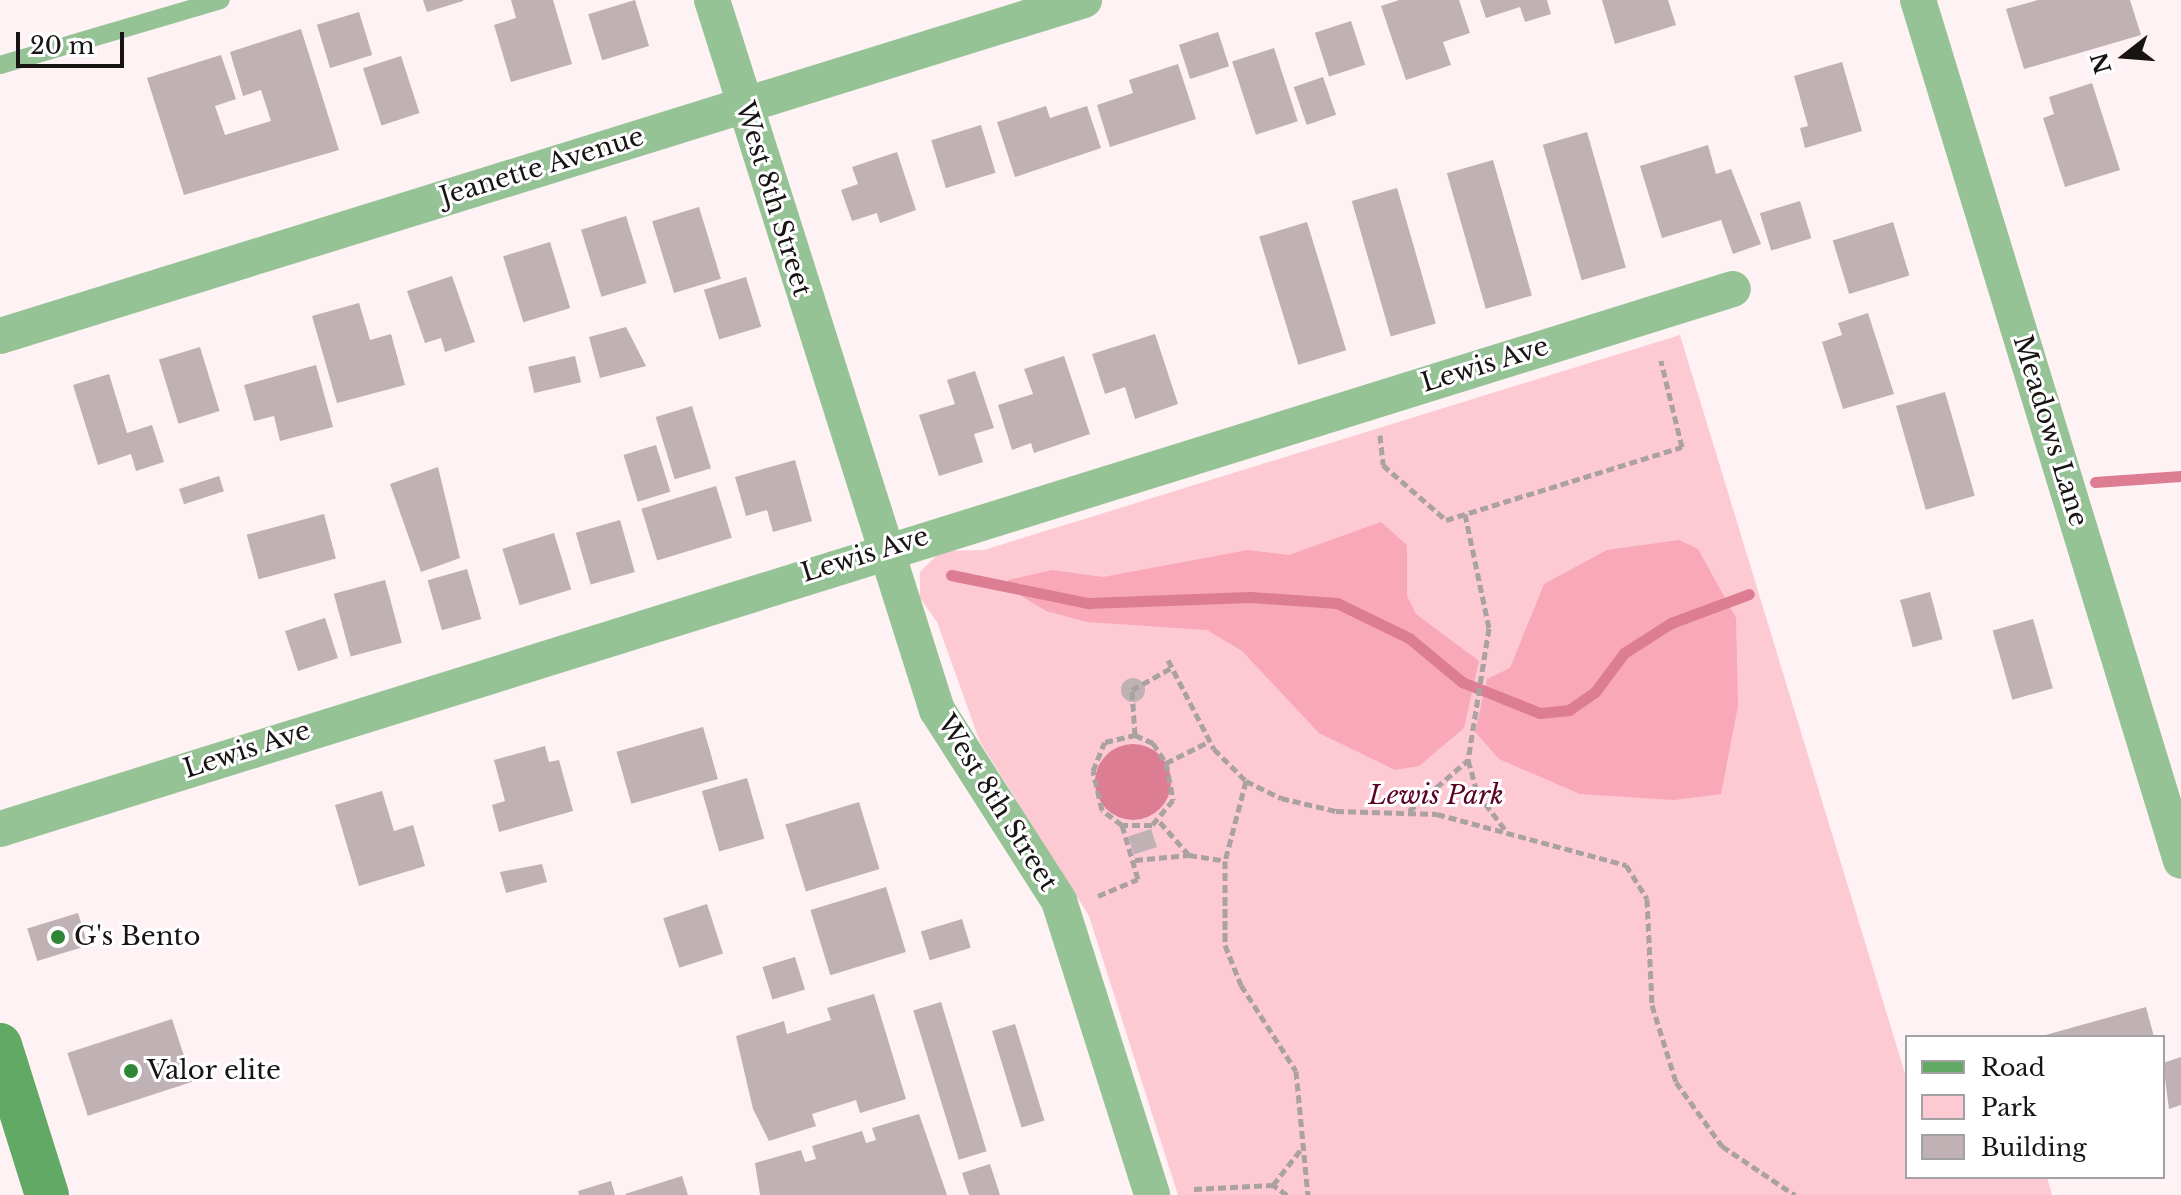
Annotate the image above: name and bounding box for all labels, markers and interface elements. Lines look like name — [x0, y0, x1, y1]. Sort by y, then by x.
scale bar — [20, 16, 128, 66]
north arrow — [2085, 16, 2165, 96]
text: 20 m — [30, 31, 95, 60]
text: N — [2086, 49, 2118, 77]
street label: West 8th Street — [729, 98, 817, 300]
street label: Jeanette Avenue — [436, 121, 648, 213]
street label: Lewis Ave — [1417, 331, 1553, 399]
street label: Meadows Lane — [2006, 332, 2094, 530]
street label: Lewis Ave — [797, 521, 933, 589]
street label: West 8th Street — [930, 709, 1064, 897]
street label: Lewis Ave — [179, 715, 315, 785]
park label: Lewis Park — [1369, 780, 1503, 812]
place label: G's Bento — [74, 921, 200, 953]
marker: G's Bento — [49, 928, 67, 946]
legend — [1905, 1035, 2165, 1179]
text: Road — [1981, 1053, 2045, 1082]
place label: Valor elite — [147, 1055, 282, 1087]
marker: Valor elite — [122, 1062, 140, 1080]
text: Park — [1981, 1093, 2037, 1122]
text: Building — [1981, 1133, 2087, 1162]

